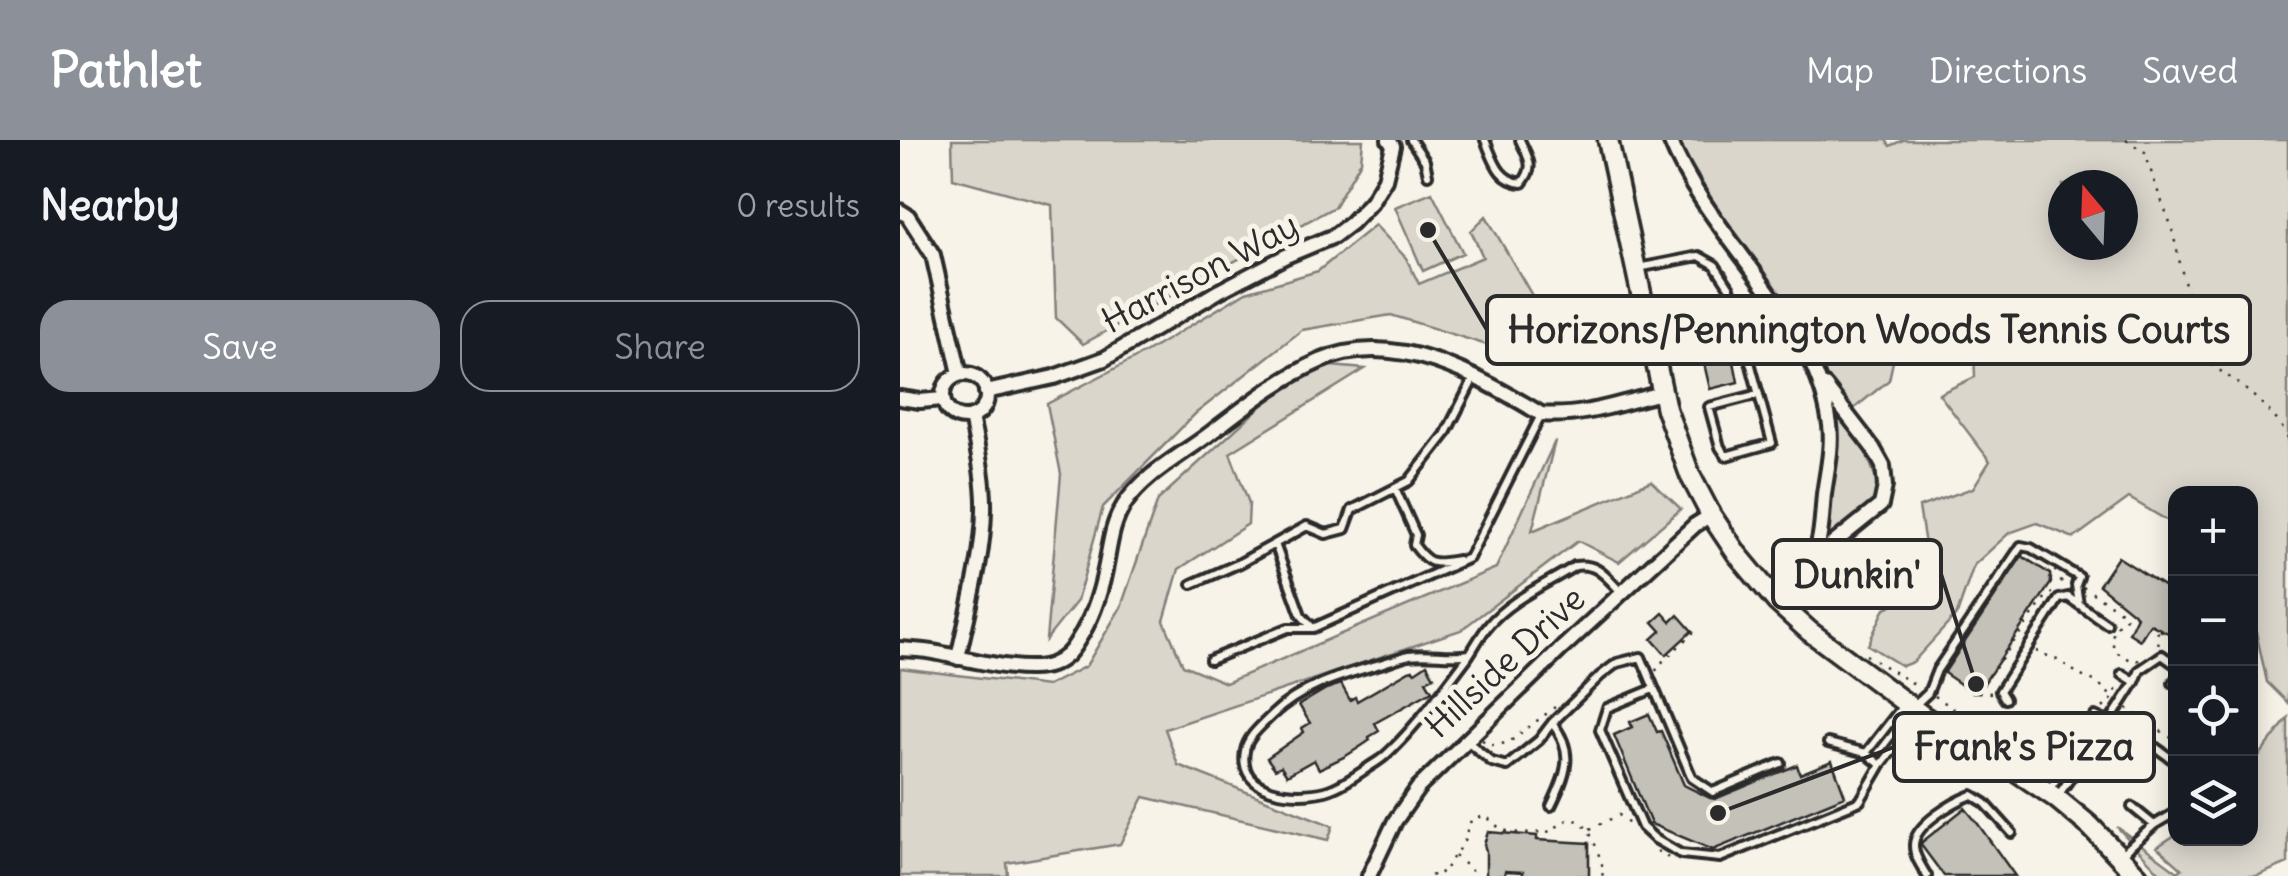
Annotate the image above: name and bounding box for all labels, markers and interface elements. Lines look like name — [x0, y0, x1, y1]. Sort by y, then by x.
text: Pathlet — [50, 40, 202, 100]
text: Map — [1806, 48, 1874, 92]
text: Directions — [1929, 48, 2087, 92]
text: Saved — [2142, 48, 2238, 92]
north arrow — [2048, 170, 2138, 260]
text: Nearby — [40, 179, 179, 231]
text: 0 results — [736, 185, 860, 226]
street label: Harrison Way — [1094, 202, 1305, 342]
callout: Horizons/Pennington Woods Tennis Courts — [1487, 296, 2250, 364]
button: Save — [40, 300, 440, 392]
button: Share — [460, 300, 860, 392]
text: Horizons/Pennington Woods Tennis Courts — [1508, 306, 2230, 353]
map controls — [2168, 486, 2258, 846]
button: + — [2168, 486, 2258, 576]
callout: Dunkin' — [1773, 540, 1941, 608]
text: Dunkin' — [1793, 551, 1921, 598]
street label: Hillside Drive — [1415, 576, 1593, 747]
button: − — [2168, 576, 2258, 666]
button: locate — [2168, 666, 2258, 756]
callout: Frank's Pizza — [1894, 713, 2154, 781]
text: Frank's Pizza — [1914, 723, 2134, 770]
button: layers — [2168, 756, 2258, 846]

